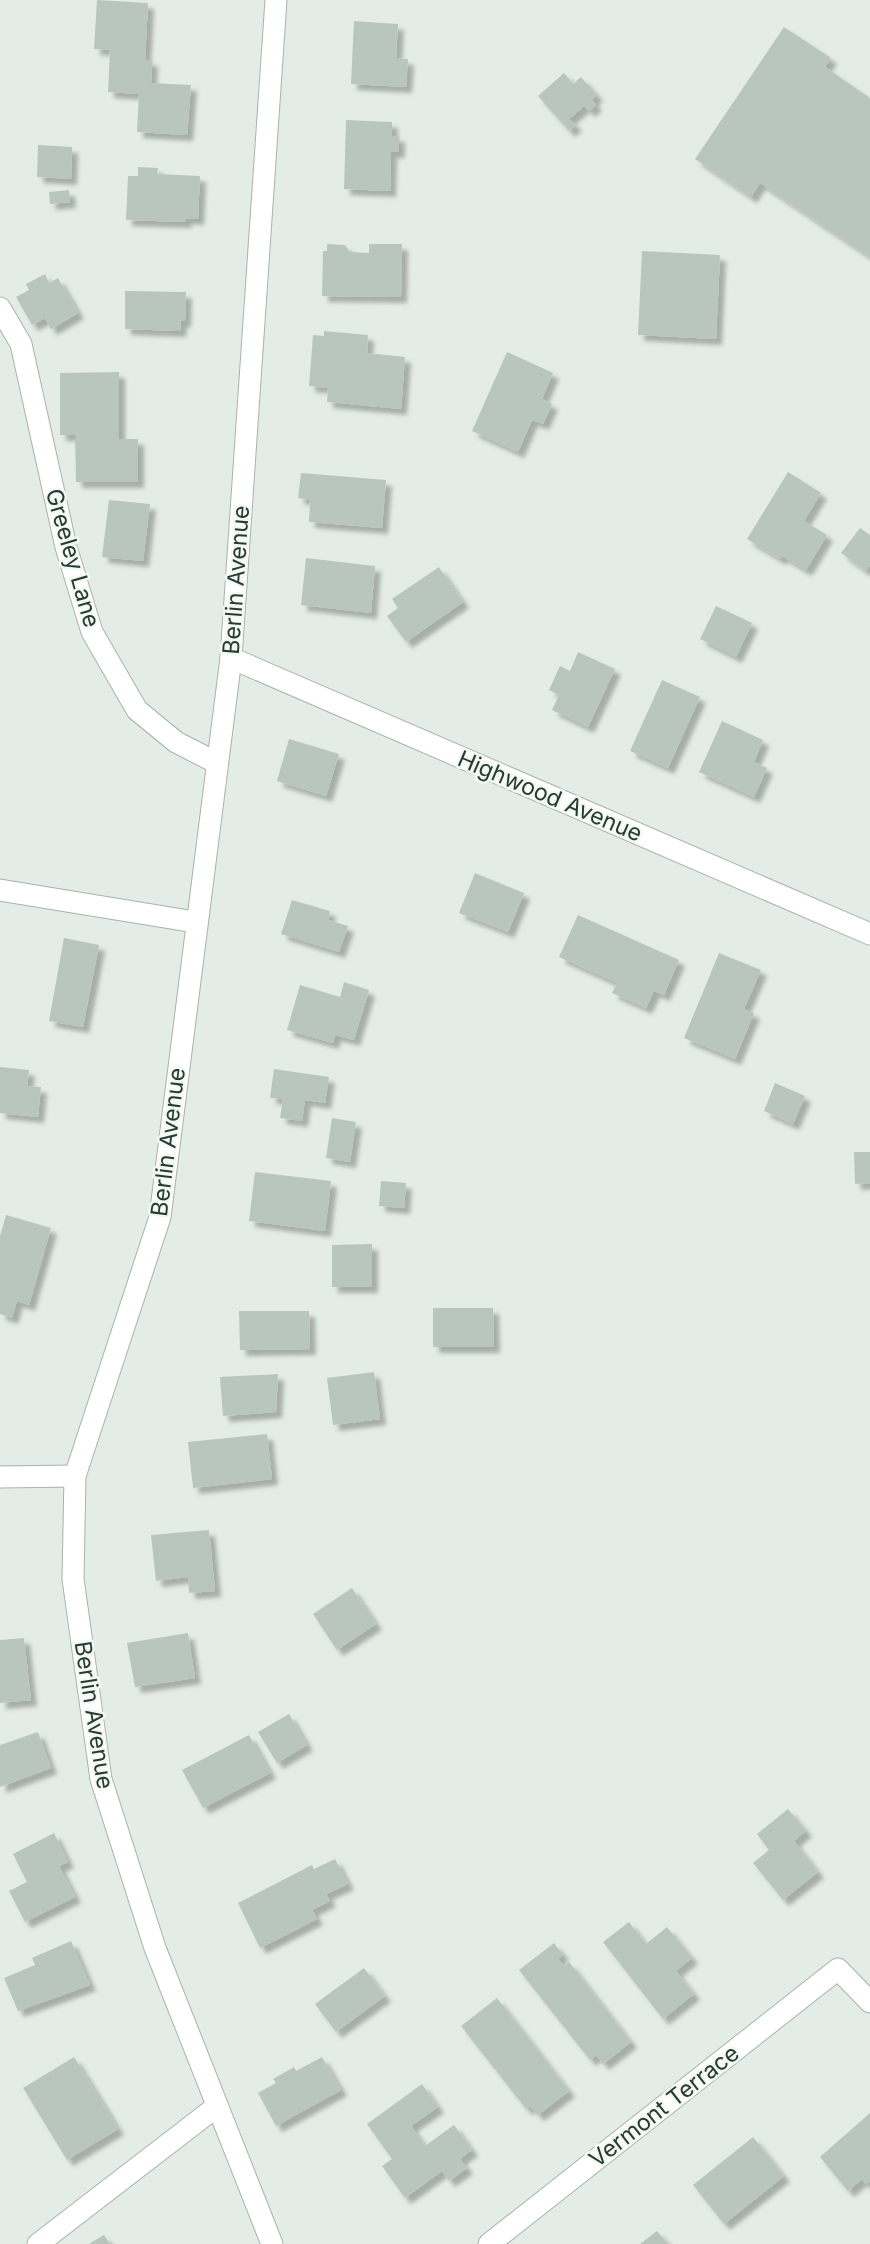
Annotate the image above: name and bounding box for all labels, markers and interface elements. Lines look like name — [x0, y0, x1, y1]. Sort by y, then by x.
street label: Greeley Lane — [40, 485, 106, 631]
street label: Berlin Avenue — [217, 504, 255, 656]
street label: Highwood Avenue — [454, 744, 646, 848]
street label: Berlin Avenue — [145, 1066, 191, 1218]
street label: Berlin Avenue — [68, 1639, 120, 1791]
street label: Vermont Terrace — [584, 2039, 744, 2173]

